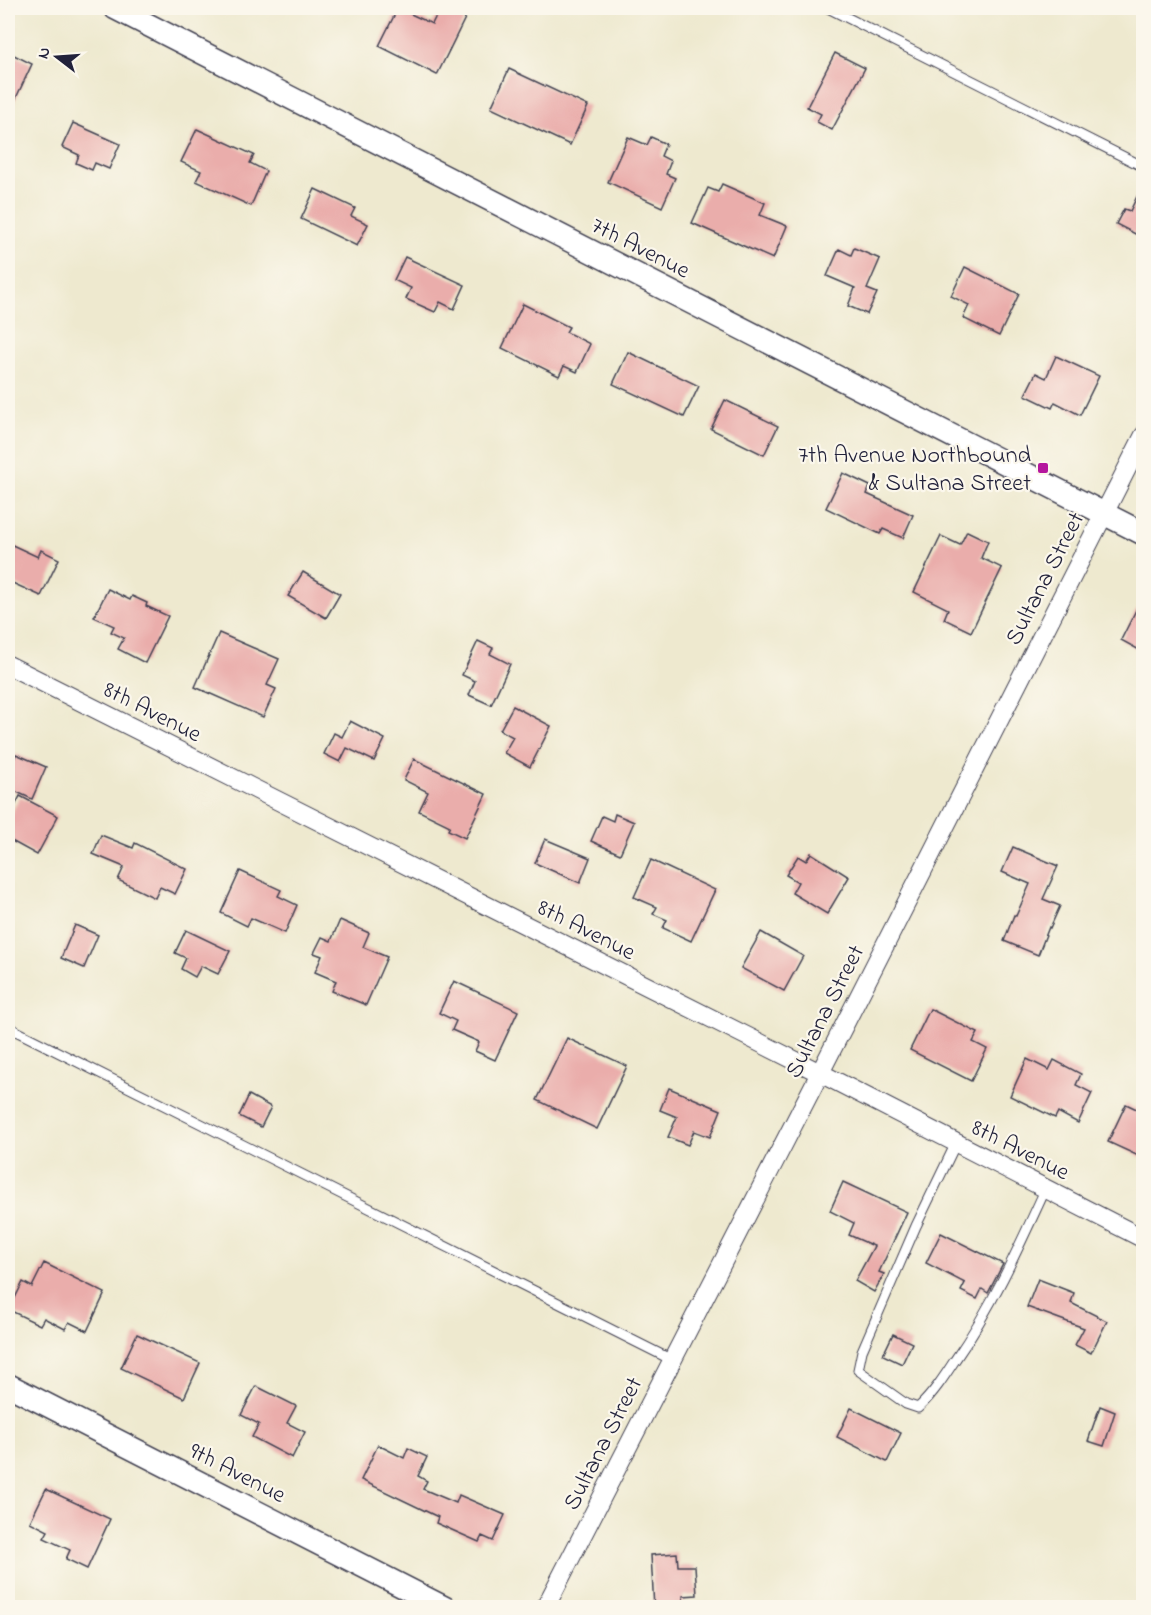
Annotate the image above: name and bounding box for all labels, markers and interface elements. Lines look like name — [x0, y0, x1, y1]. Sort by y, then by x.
north arrow — [27, 27, 87, 87]
text: N — [32, 44, 58, 62]
street label: 7th Avenue — [584, 209, 696, 289]
place label: 7th Avenue Northbound & Sultana Street — [798, 439, 1032, 502]
marker: 7th Avenue Northbound & Sultana Street — [1036, 461, 1050, 475]
street label: Sultana Street — [998, 506, 1095, 652]
street label: 8th Avenue — [97, 674, 207, 753]
street label: 8th Avenue — [531, 892, 641, 971]
street label: Sultana Street — [778, 939, 875, 1085]
street label: 8th Avenue — [965, 1112, 1075, 1191]
street label: Sultana Street — [556, 1371, 653, 1517]
street label: 9th Avenue — [182, 1435, 292, 1514]

